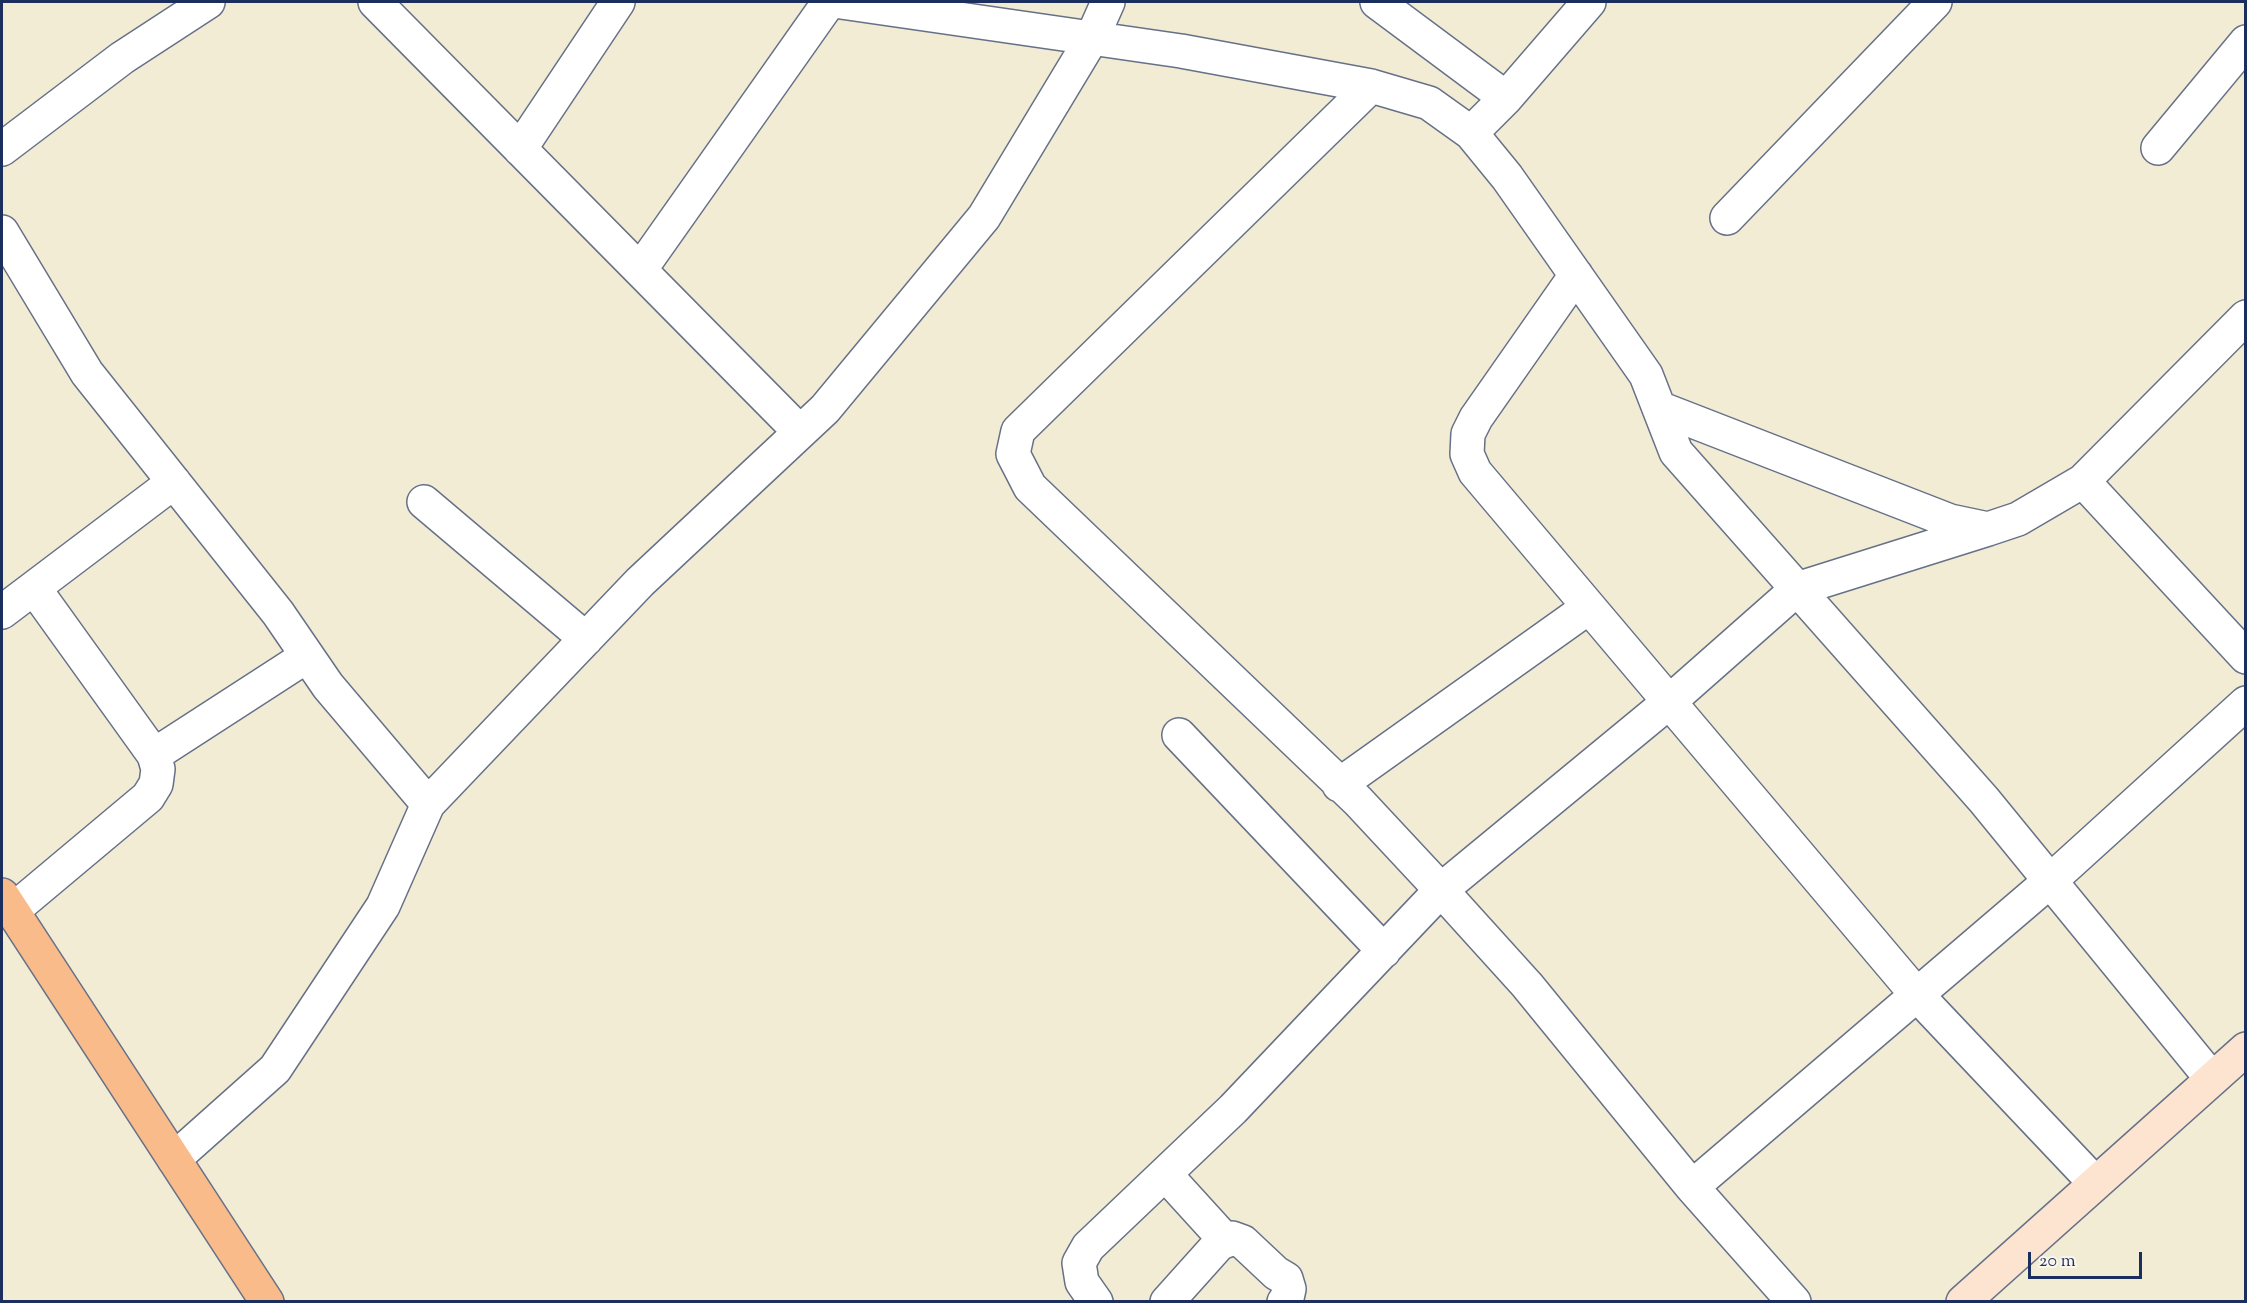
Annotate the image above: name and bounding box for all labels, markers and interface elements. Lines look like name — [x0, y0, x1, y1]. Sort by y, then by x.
scale bar — [2031, 1240, 2145, 1278]
text: 20 m — [2039, 1249, 2076, 1275]

